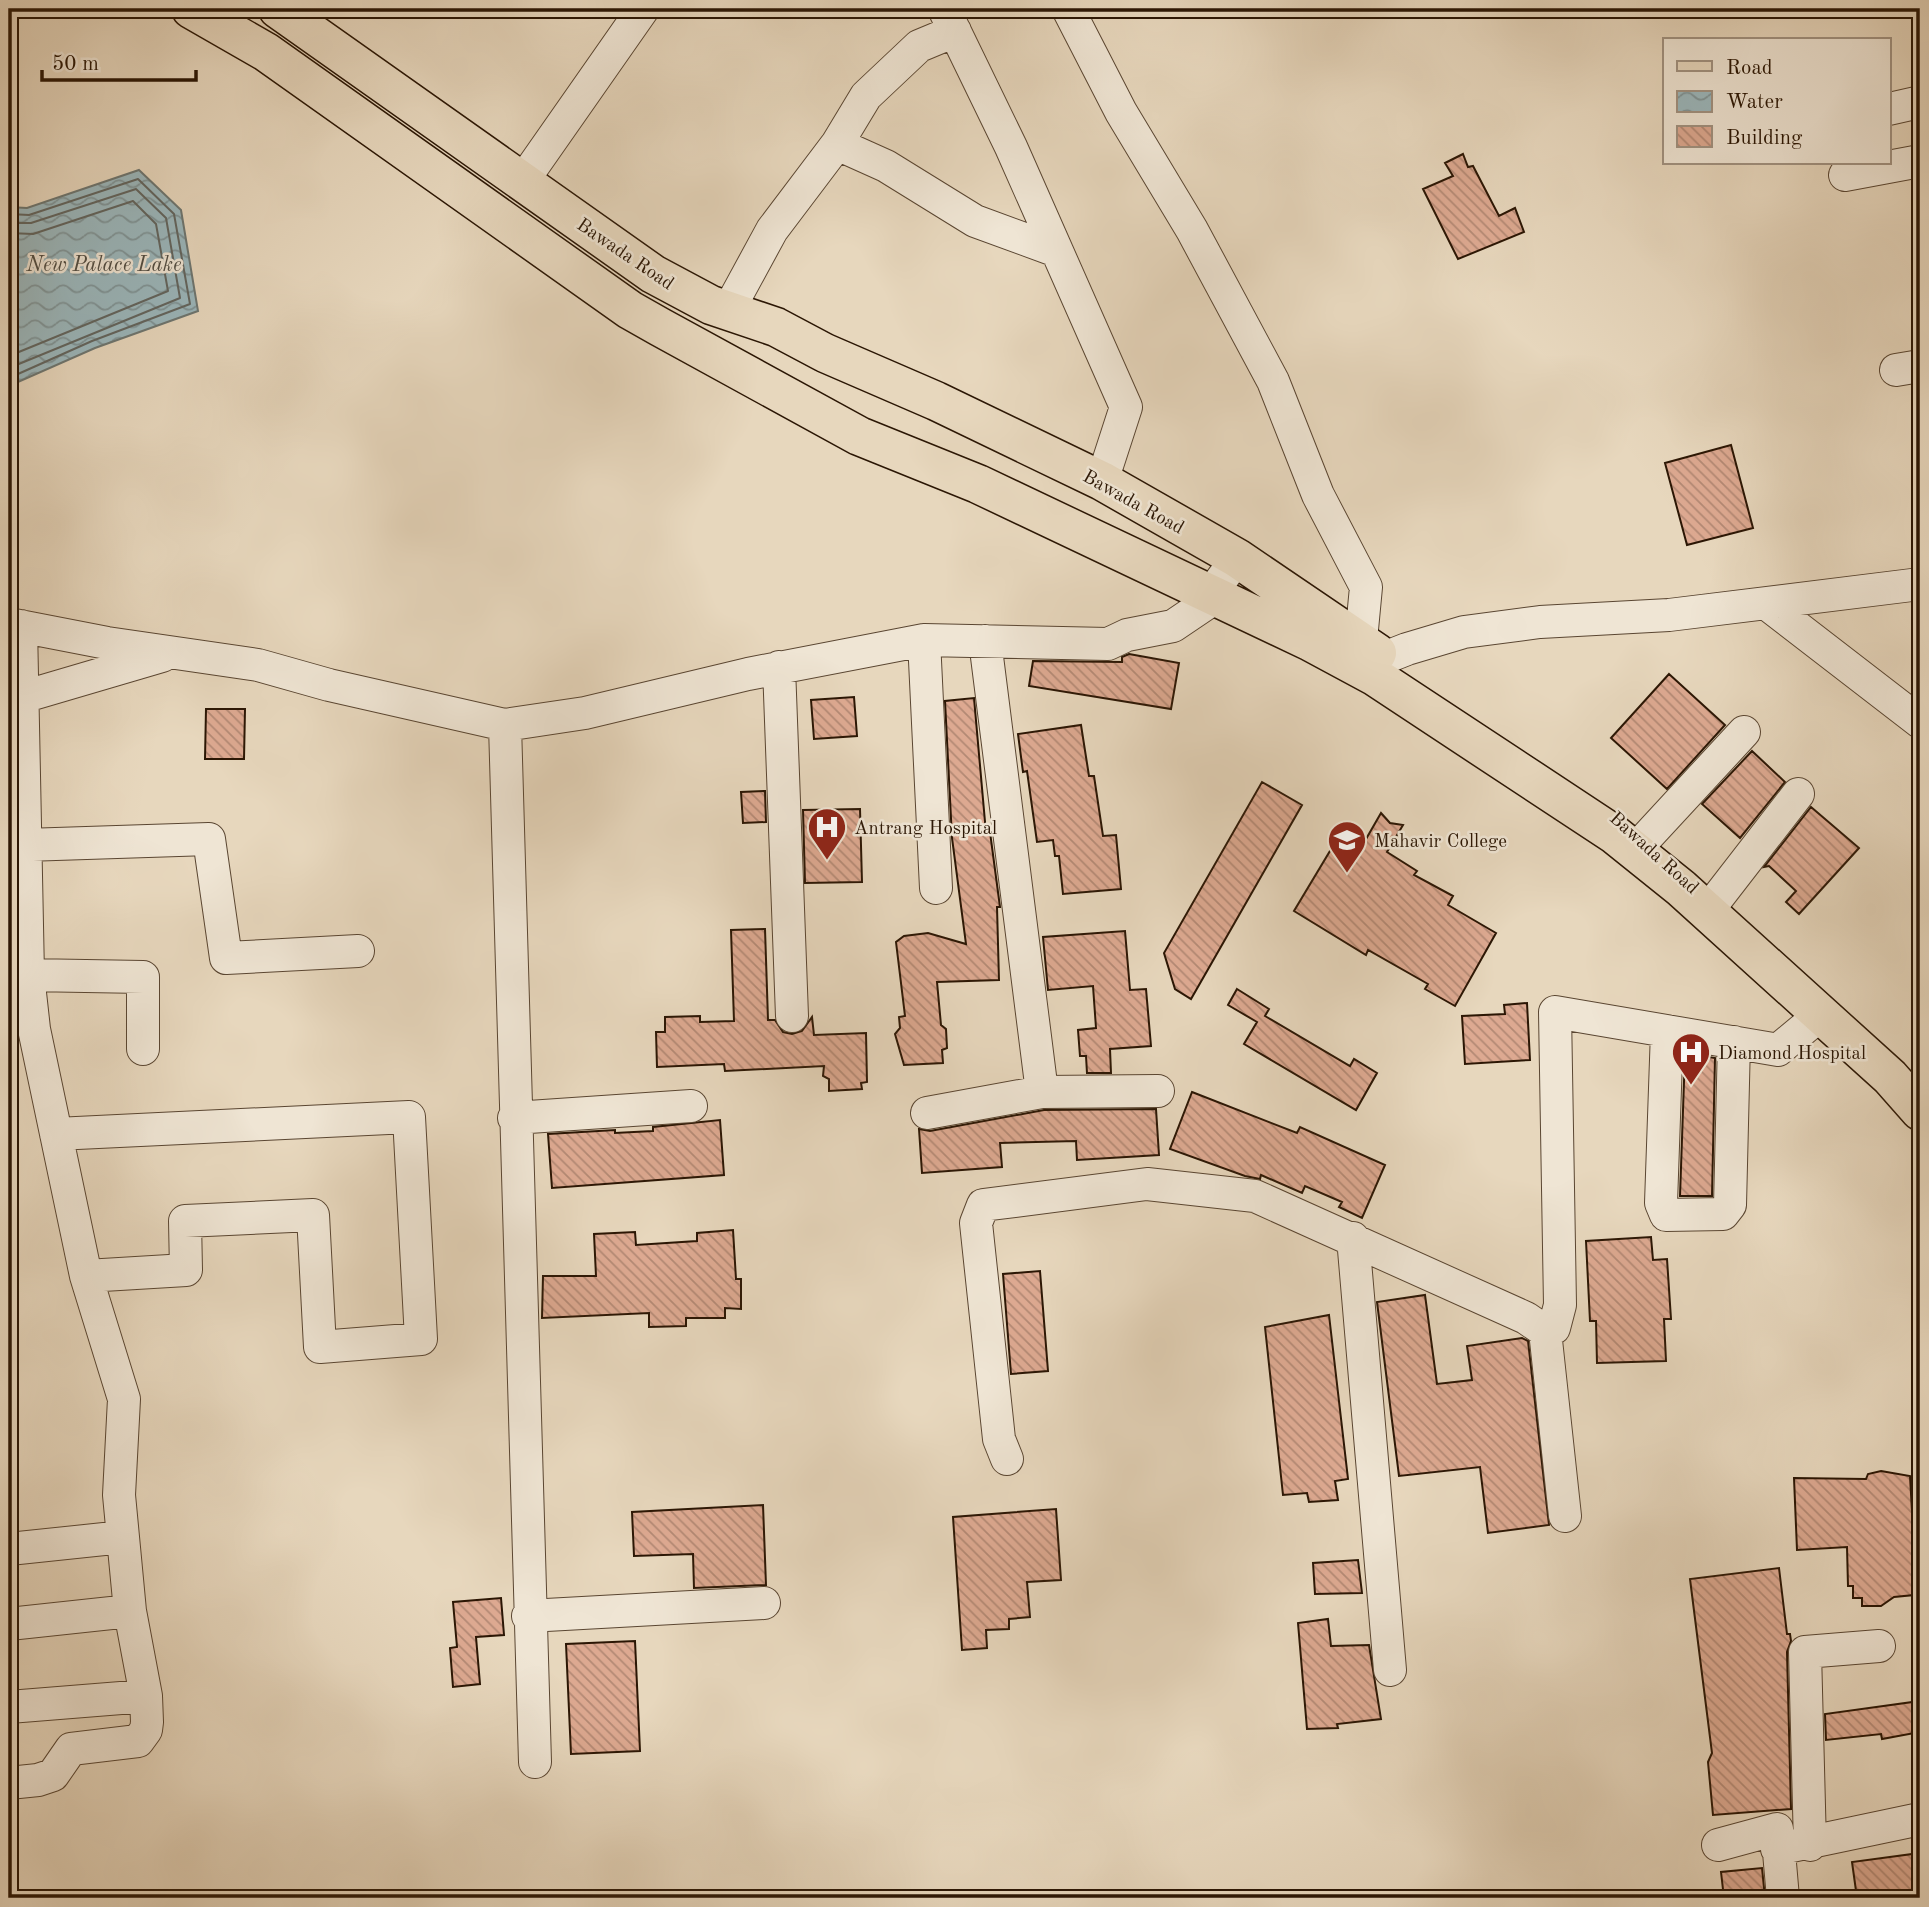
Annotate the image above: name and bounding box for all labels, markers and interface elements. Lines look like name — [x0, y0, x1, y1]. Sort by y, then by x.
scale bar — [42, 38, 196, 82]
legend — [1663, 38, 1890, 164]
text: 50 m — [52, 54, 99, 75]
text: Road — [1726, 58, 1773, 79]
text: Water — [1726, 92, 1783, 113]
text: Building — [1726, 128, 1803, 149]
street label: Bawada Road — [573, 216, 677, 294]
water label: New Palace Lake — [25, 255, 182, 276]
street label: Bawada Road — [1079, 468, 1187, 539]
hospital icon: Antrang Hospital — [806, 806, 848, 861]
street label: Bawada Road — [1605, 809, 1702, 899]
school or university icon: Mahavir College — [1326, 819, 1368, 874]
place label: Antrang Hospital — [854, 820, 997, 839]
place label: Mahavir College — [1374, 833, 1507, 852]
hospital icon: Diamond Hospital — [1670, 1031, 1712, 1086]
place label: Diamond Hospital — [1718, 1045, 1866, 1064]

